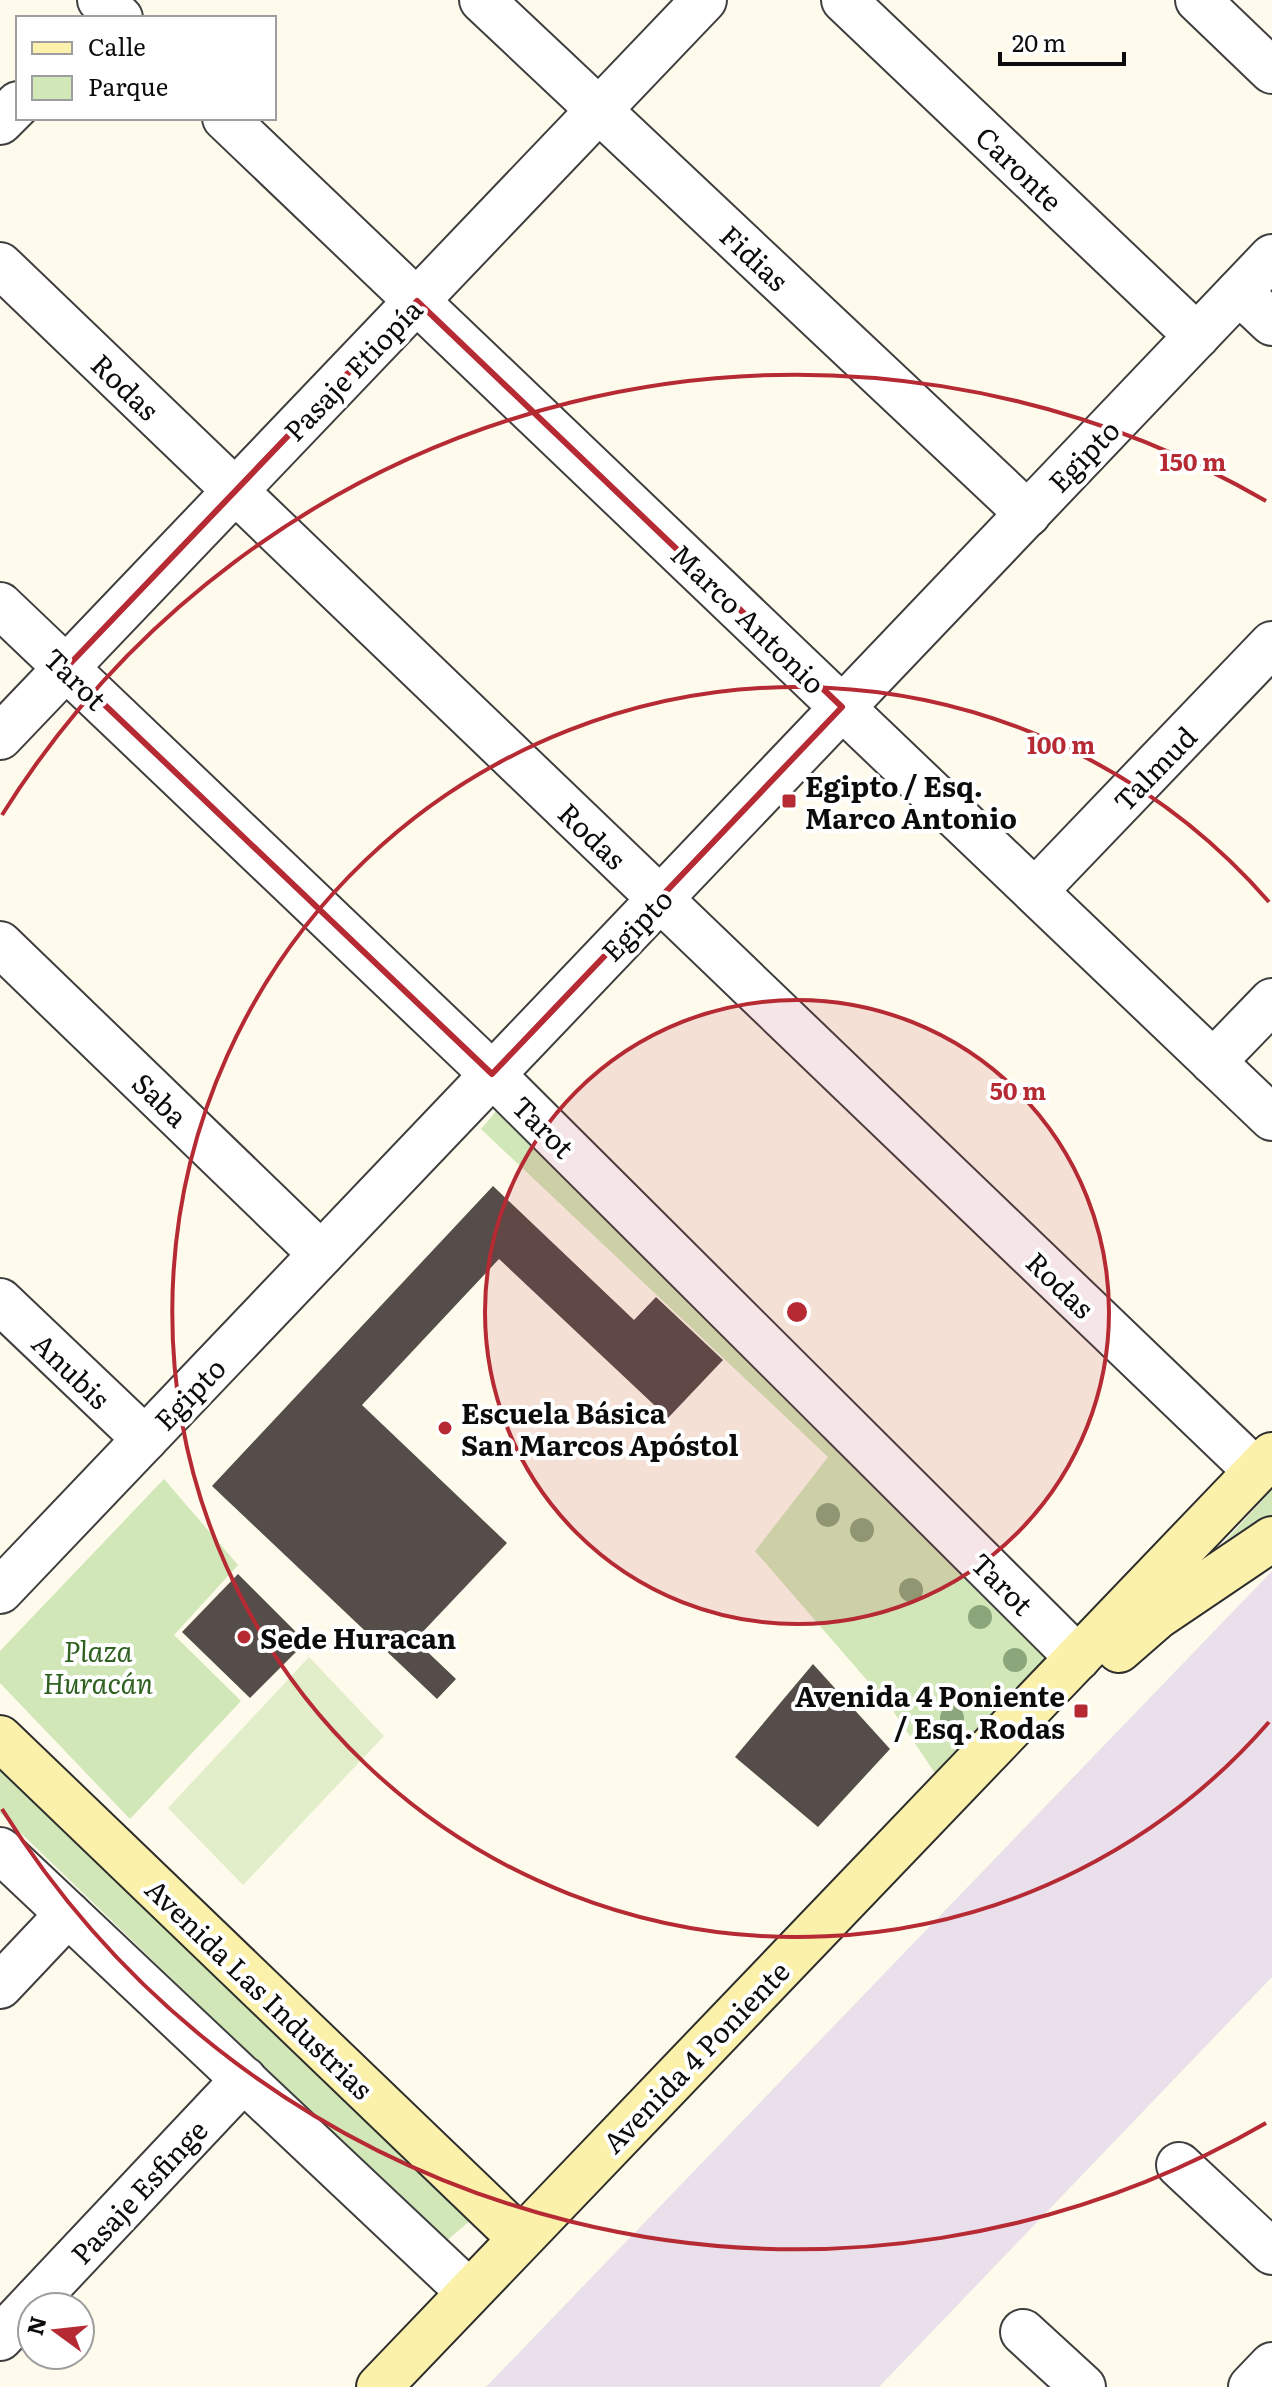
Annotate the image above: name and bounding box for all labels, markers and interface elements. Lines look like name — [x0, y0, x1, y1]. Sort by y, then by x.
legend — [16, 16, 276, 120]
scale bar — [1000, 16, 1124, 66]
text: 20 m — [1012, 24, 1066, 59]
text: Calle — [88, 28, 146, 63]
text: Parque — [88, 68, 168, 103]
street label: Caronte — [967, 116, 1073, 220]
street label: Fidias — [711, 214, 799, 300]
street label: Pasaje Etiopía — [273, 288, 431, 450]
street label: Rodas — [82, 343, 170, 429]
street label: Egipto — [1038, 409, 1128, 501]
text: 150 m — [1160, 443, 1226, 478]
street label: Marco Antonio — [662, 533, 836, 703]
street label: Tarot — [35, 637, 118, 719]
street label: Talmud — [1103, 716, 1205, 820]
text: 100 m — [1027, 726, 1095, 761]
place label: Egipto / Esq. Marco Antonio — [805, 764, 1017, 838]
street label: Rodas — [549, 792, 637, 878]
marker: Egipto / Esq. Marco Antonio — [780, 792, 798, 810]
street label: Egipto — [591, 878, 681, 970]
street label: Saba — [124, 1062, 198, 1136]
text: 50 m — [990, 1072, 1046, 1107]
street label: Tarot — [503, 1085, 585, 1167]
street label: Rodas — [1017, 1241, 1105, 1327]
centre of rings — [783, 1298, 811, 1326]
street label: Anubis — [24, 1322, 120, 1418]
street label: Egipto — [144, 1347, 234, 1439]
place label: Escuela Básica San Marcos Apóstol — [461, 1391, 739, 1465]
marker: Escuela Básica San Marcos Apóstol — [436, 1419, 454, 1437]
street label: Tarot — [962, 1542, 1044, 1624]
place label: Sede Huracan — [260, 1616, 456, 1658]
marker: Sede Huracan — [235, 1628, 253, 1646]
park label: Plaza Huracán — [43, 1629, 154, 1703]
place label: Avenida 4 Poniente / Esq. Rodas — [795, 1674, 1065, 1748]
marker: Avenida 4 Poniente / Esq. Rodas — [1072, 1702, 1090, 1720]
street label: Avenida Las Industrias — [137, 1868, 383, 2108]
street label: Avenida 4 Poniente — [592, 1950, 798, 2162]
street label: Pasaje Esfinge — [60, 2109, 216, 2273]
north arrow — [16, 2291, 96, 2371]
text: N — [17, 2312, 54, 2339]

